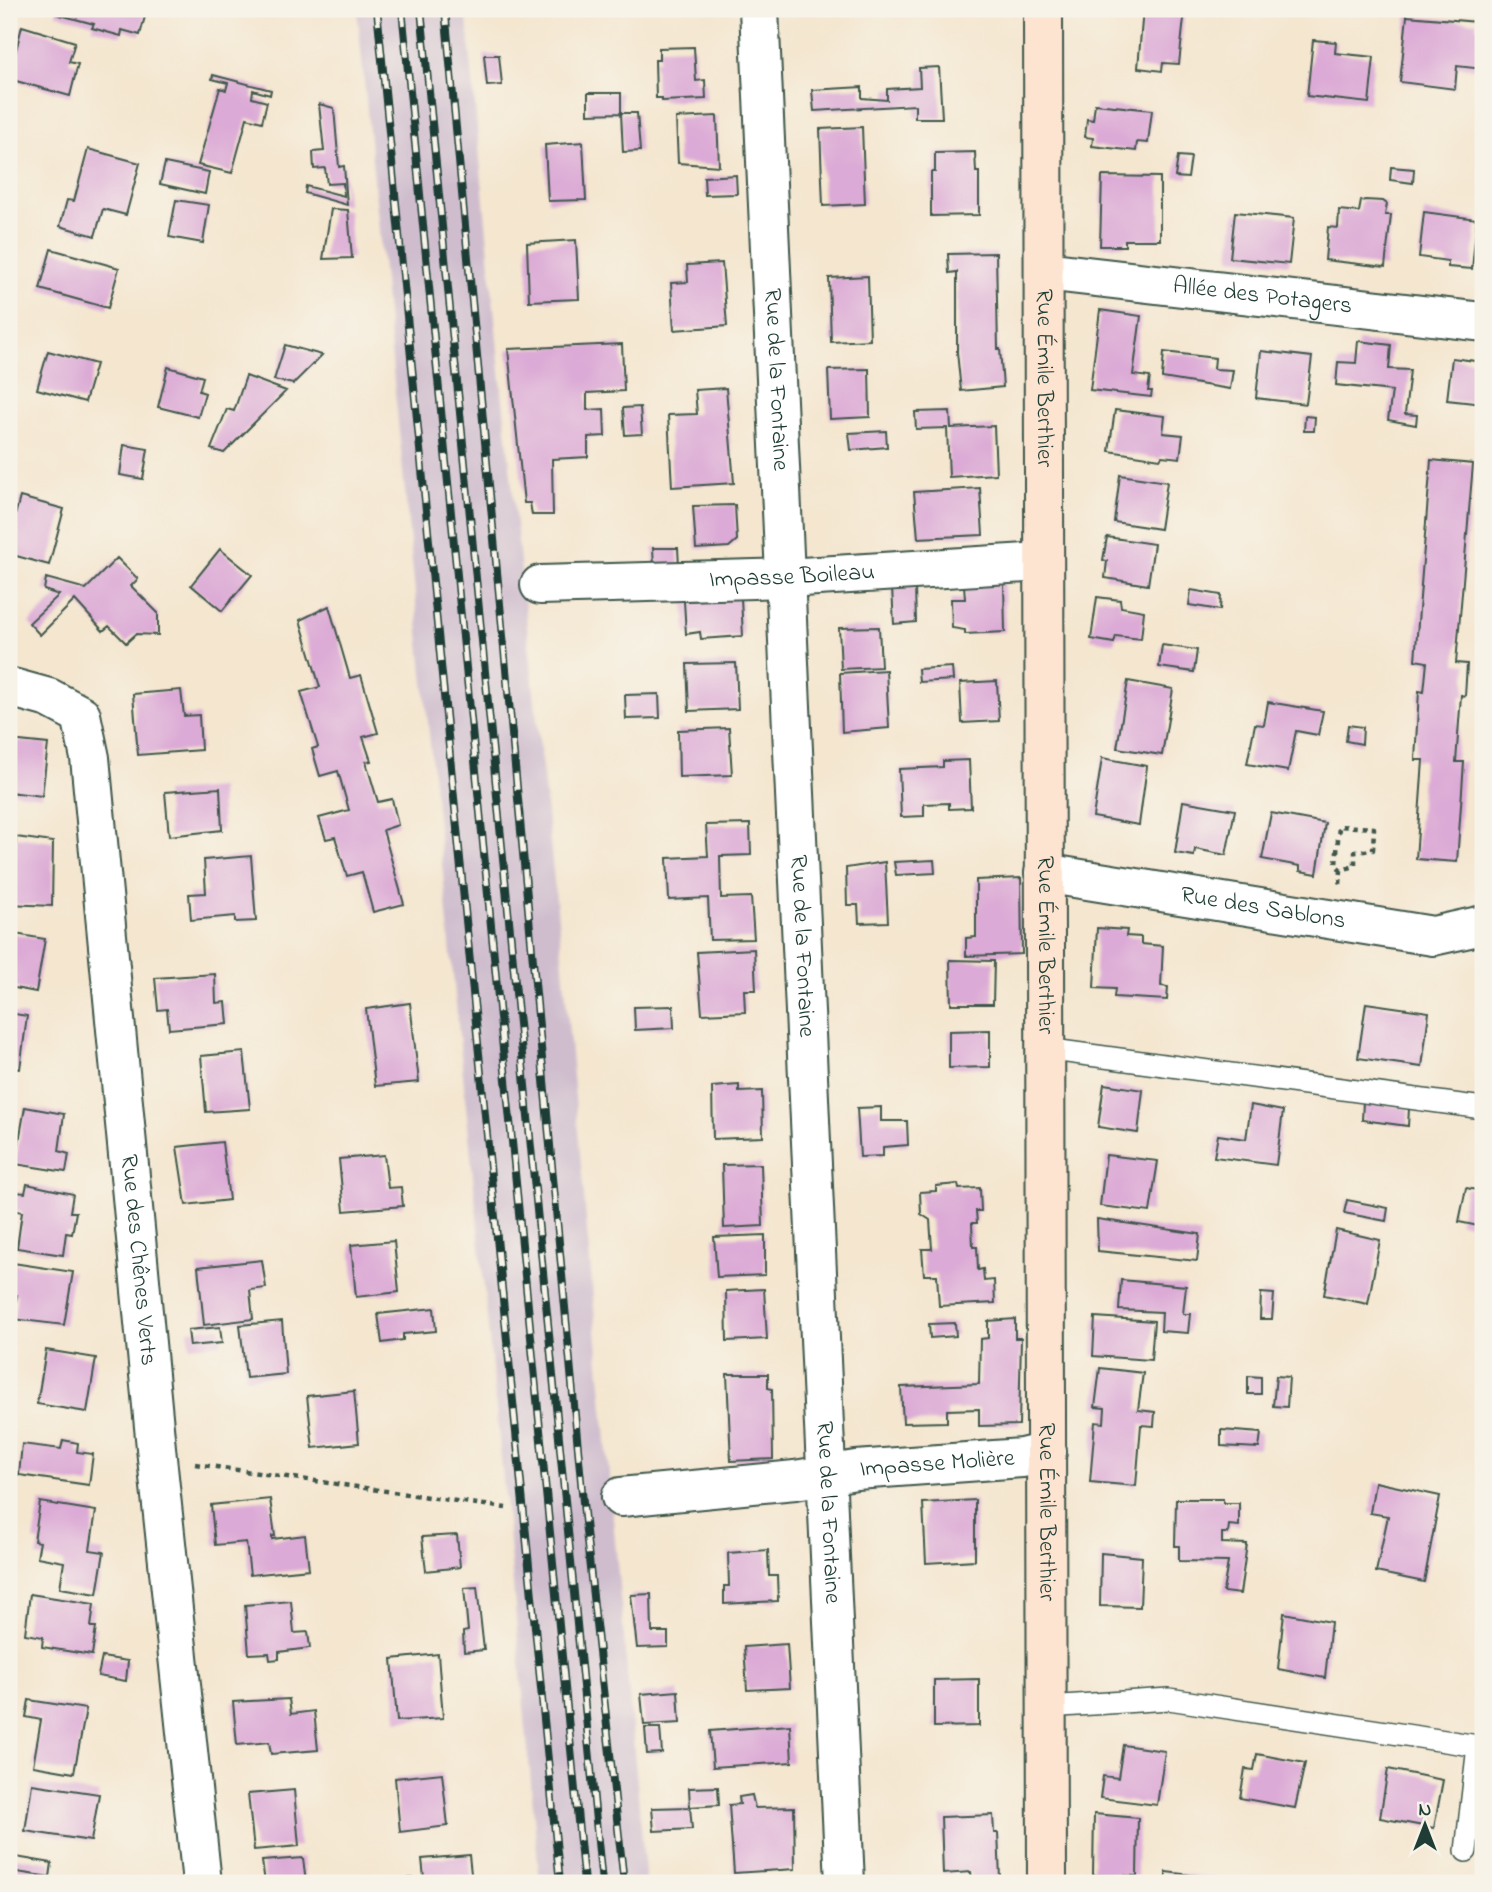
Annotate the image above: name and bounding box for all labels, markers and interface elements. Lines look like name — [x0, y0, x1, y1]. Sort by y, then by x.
street label: Allée des Potagers — [1171, 269, 1354, 324]
street label: Rue de la Fontaine — [754, 288, 798, 472]
street label: Rue Émile Berthier — [1026, 289, 1061, 468]
street label: Impasse Boileau — [708, 555, 876, 598]
street label: Rue de la Fontaine — [780, 854, 824, 1038]
street label: Rue Émile Berthier — [1027, 856, 1063, 1035]
street label: Rue des Sablons — [1178, 878, 1348, 939]
street label: Rue des Chênes Verts — [111, 1153, 166, 1367]
street label: Rue de la Fontaine — [806, 1420, 850, 1605]
street label: Rue Émile Berthier — [1029, 1423, 1064, 1602]
street label: Impasse Molière — [858, 1441, 1016, 1487]
north arrow — [1390, 1790, 1460, 1860]
text: N — [1419, 1797, 1432, 1824]

